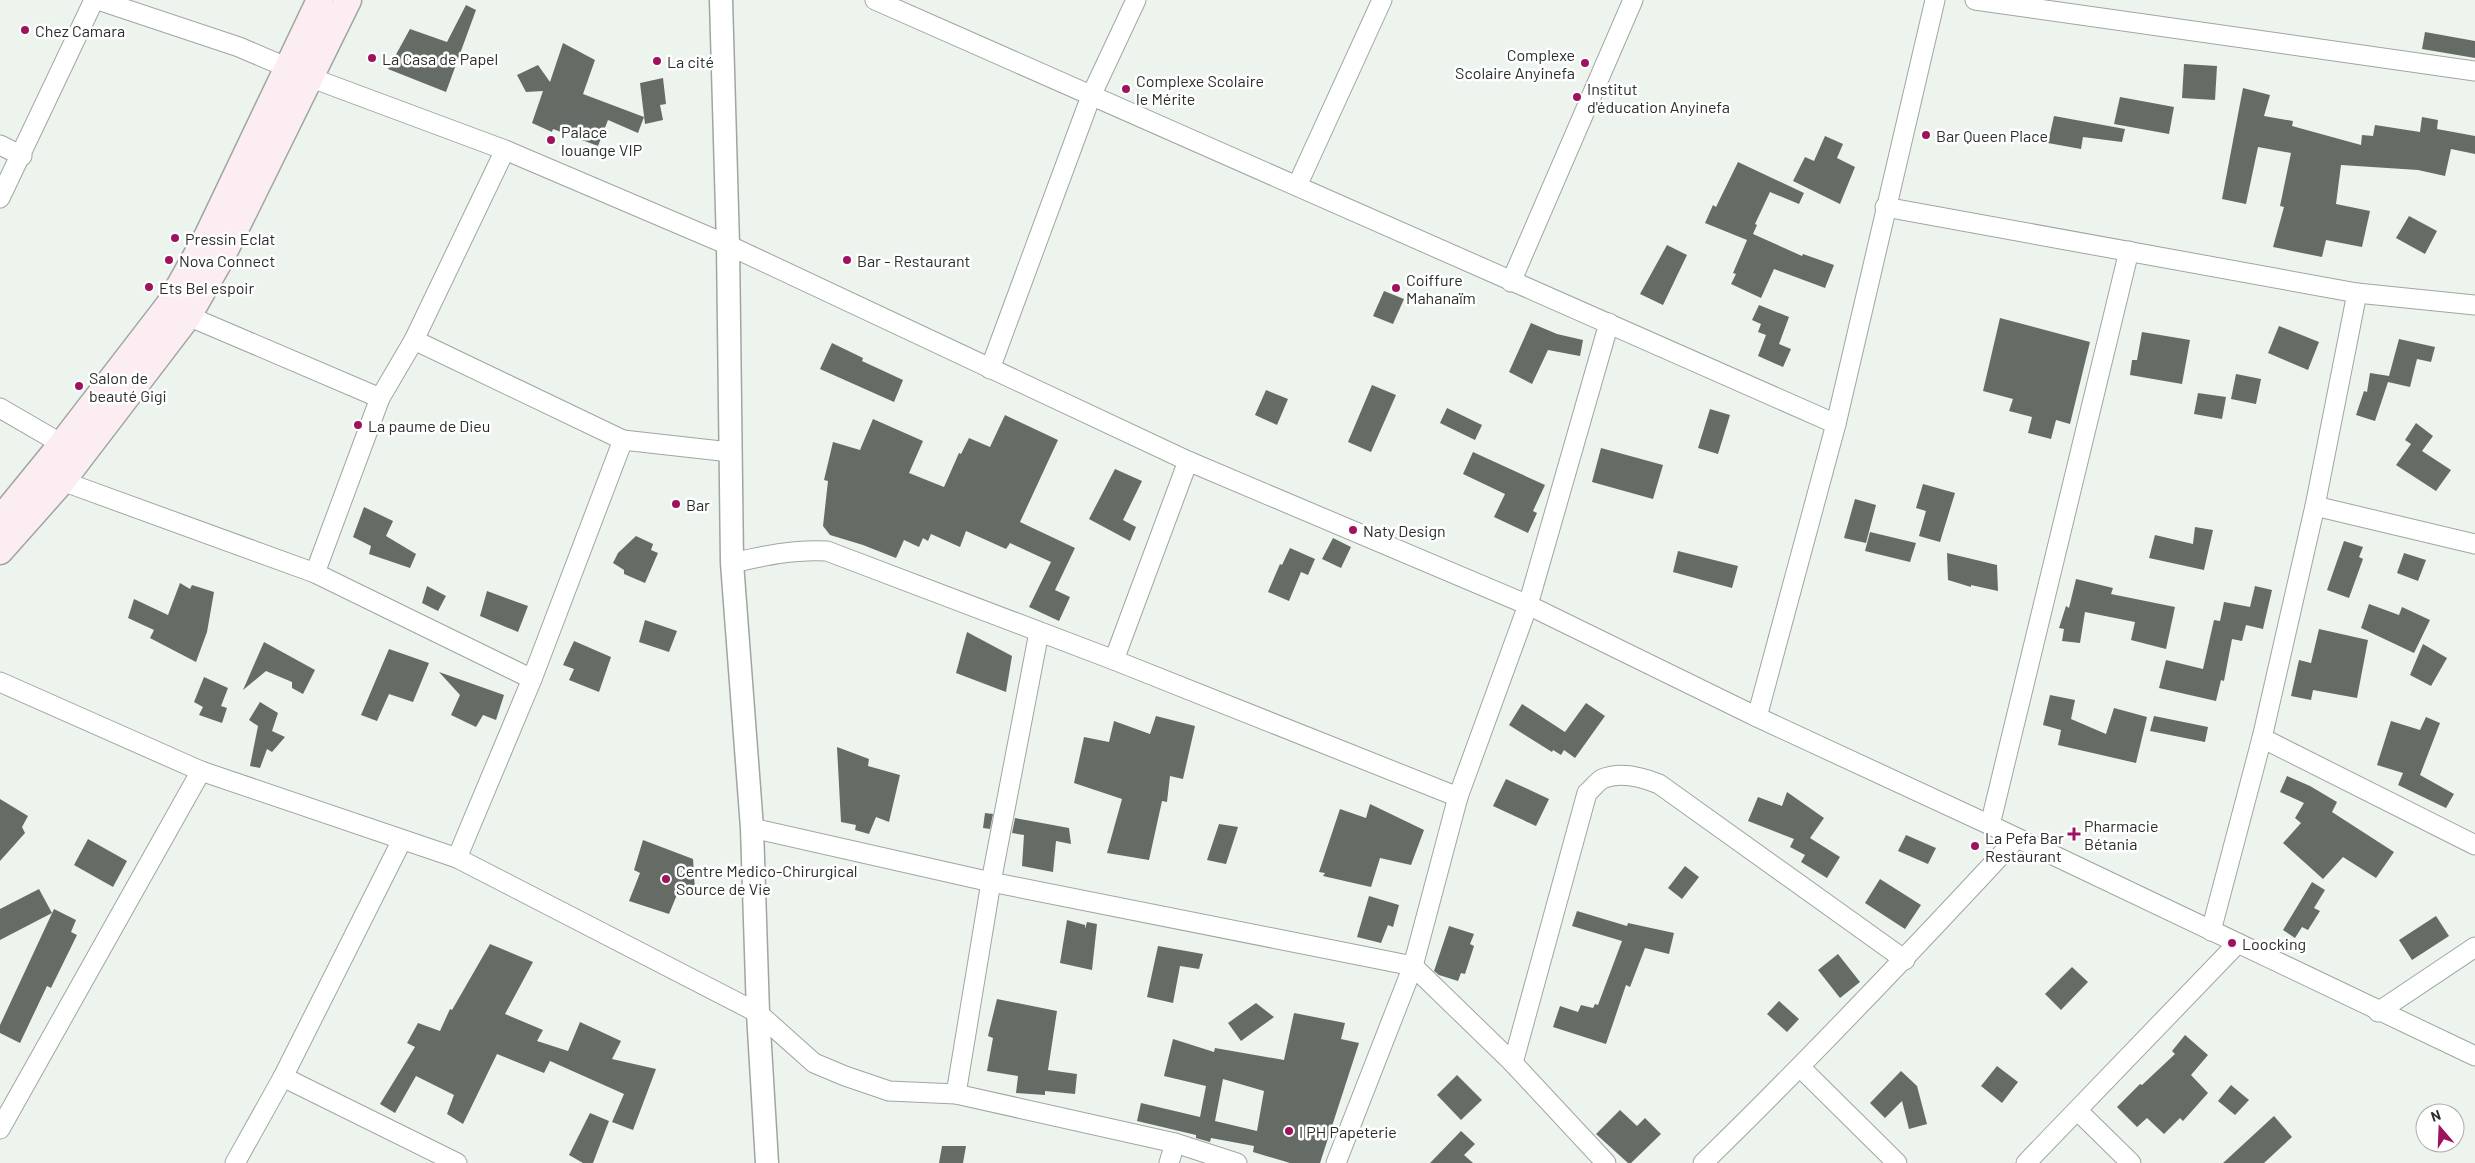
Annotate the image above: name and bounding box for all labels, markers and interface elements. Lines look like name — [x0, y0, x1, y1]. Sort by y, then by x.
place label: Chez Camara — [35, 21, 125, 40]
marker: Chez Camara — [19, 24, 31, 36]
place label: Complexe Scolaire Anyinefa — [1455, 45, 1575, 82]
place label: La Casa de Papel — [382, 49, 498, 68]
marker: La Casa de Papel — [366, 52, 378, 64]
place label: La cité — [667, 52, 714, 71]
marker: La cité — [651, 55, 663, 67]
marker: Complexe Scolaire Anyinefa — [1579, 57, 1591, 69]
place label: Complexe Scolaire le Mérite — [1136, 71, 1264, 108]
place label: Institut d'éducation Anyinefa — [1587, 79, 1730, 116]
marker: Complexe Scolaire le Mérite — [1120, 83, 1132, 95]
marker: Institut d'éducation Anyinefa — [1571, 91, 1583, 103]
place label: Palace louange VIP — [561, 122, 642, 159]
place label: Bar Queen Place — [1936, 126, 2048, 145]
marker: Bar Queen Place — [1920, 129, 1932, 141]
marker: Palace louange VIP — [545, 134, 557, 146]
place label: Pressin Eclat — [185, 229, 275, 248]
marker: Pressin Eclat — [169, 232, 181, 244]
place label: Nova Connect — [179, 251, 275, 270]
place label: Bar - Restaurant — [857, 251, 970, 270]
marker: Nova Connect — [163, 254, 175, 266]
marker: Bar - Restaurant — [841, 254, 853, 266]
place label: Coiffure Mahanaïm — [1406, 270, 1476, 307]
place label: Ets Bel espoir — [159, 278, 254, 297]
marker: Ets Bel espoir — [143, 281, 155, 293]
marker: Coiffure Mahanaïm — [1390, 282, 1402, 294]
place label: Salon de beauté Gigi — [89, 368, 167, 405]
marker: Salon de beauté Gigi — [73, 380, 85, 392]
place label: La paume de Dieu — [368, 416, 490, 435]
marker: La paume de Dieu — [352, 419, 364, 431]
place label: Bar — [686, 495, 710, 514]
marker: Bar — [670, 498, 682, 510]
place label: Naty Design — [1363, 521, 1446, 540]
marker: Naty Design — [1347, 524, 1359, 536]
place label: Pharmacie Bétania — [2084, 816, 2158, 853]
place label: La Pefa Bar Restaurant — [1985, 828, 2064, 865]
marker: Pharmacie Bétania — [2068, 828, 2080, 840]
marker: La Pefa Bar Restaurant — [1969, 840, 1981, 852]
place label: Centre Medico-Chirurgical Source de Vie — [676, 861, 858, 898]
marker: Centre Medico-Chirurgical Source de Vie — [660, 873, 672, 885]
place label: Loocking — [2242, 934, 2306, 953]
marker: Loocking — [2226, 937, 2238, 949]
north arrow — [2415, 1103, 2465, 1153]
text: N — [2428, 1106, 2443, 1125]
place label: I PH Papeterie — [1299, 1122, 1397, 1141]
marker: I PH Papeterie — [1283, 1125, 1295, 1137]

